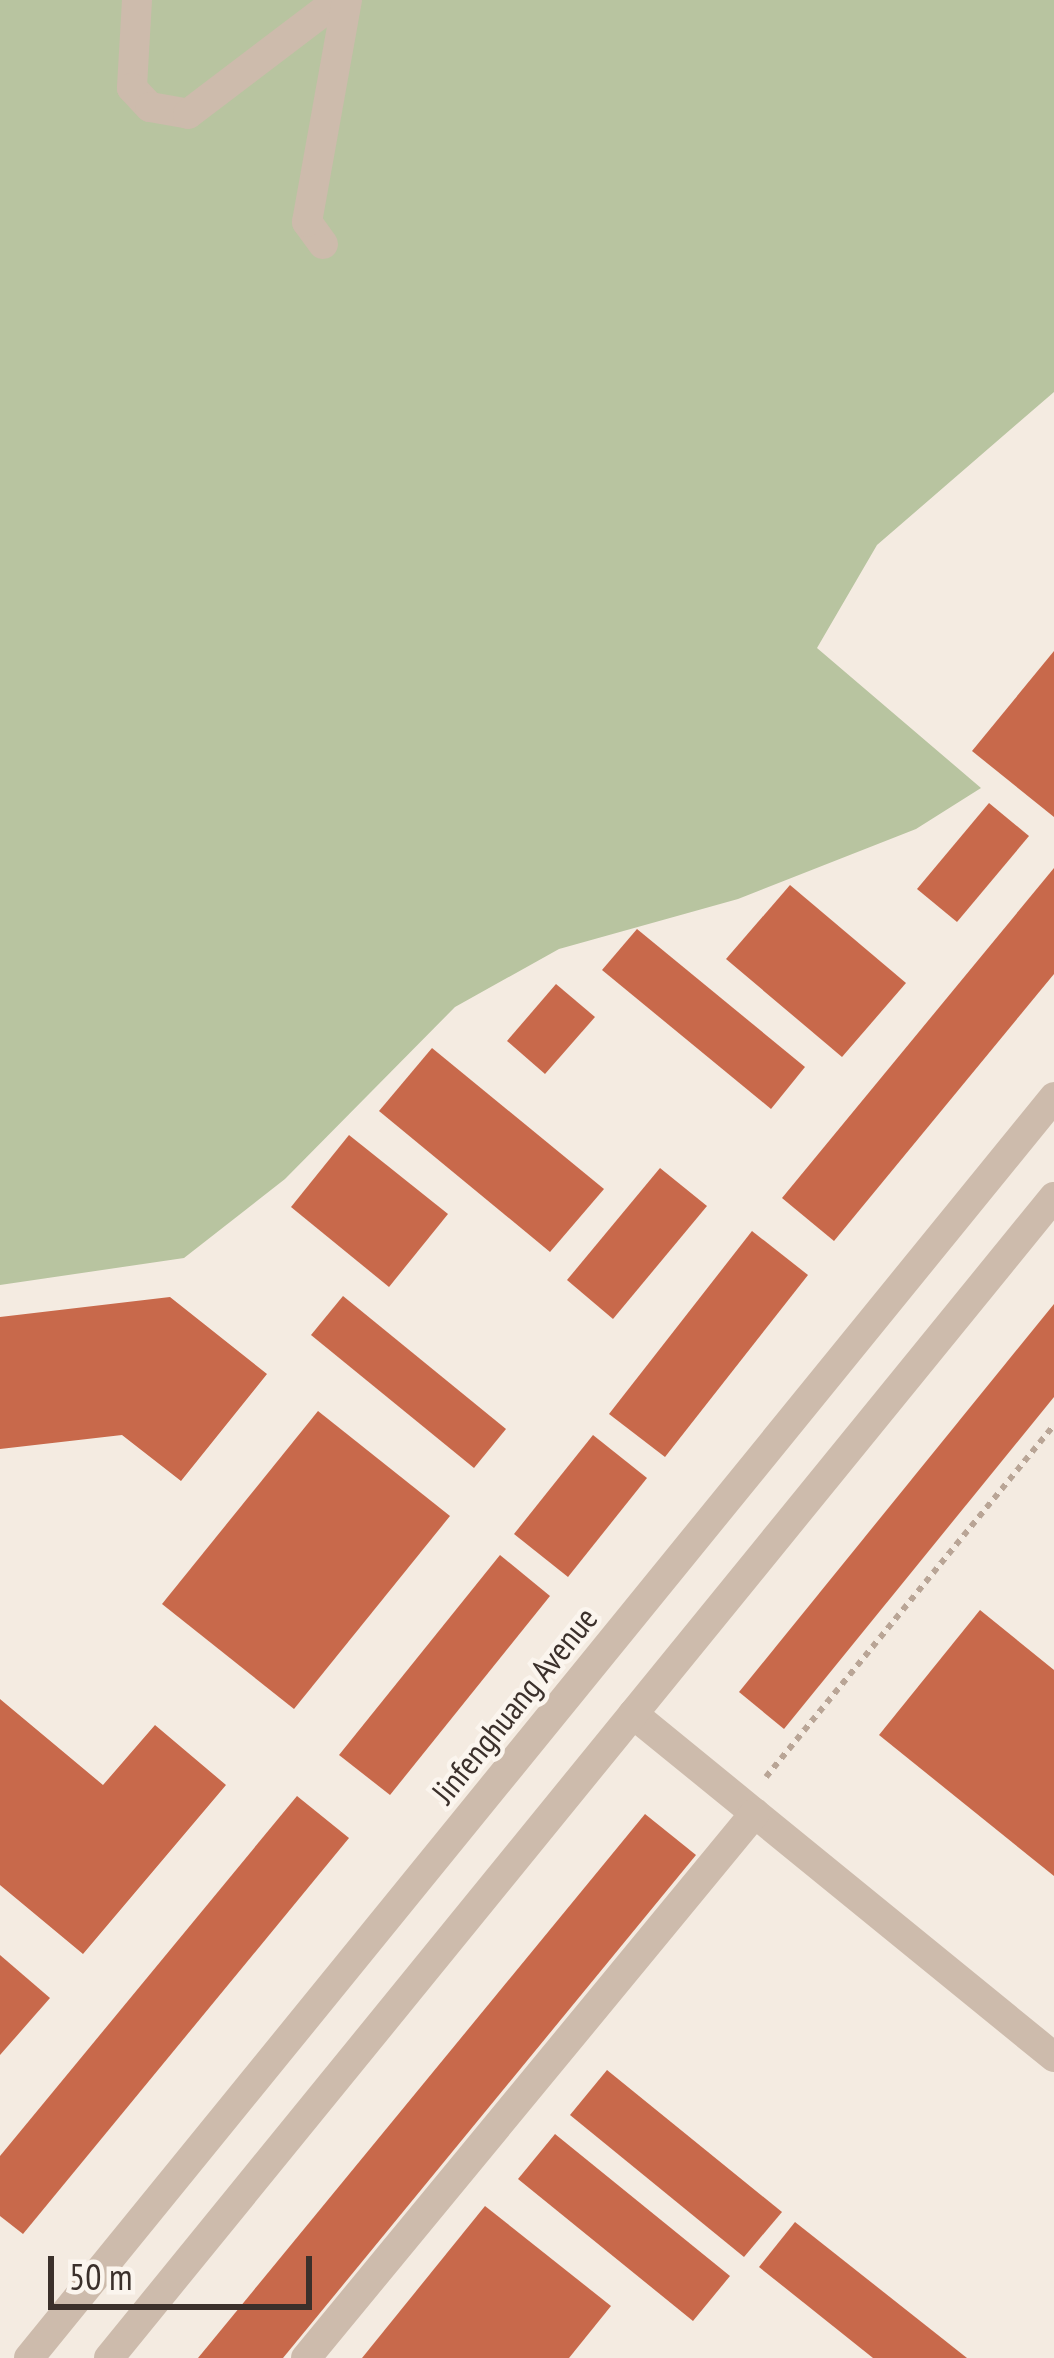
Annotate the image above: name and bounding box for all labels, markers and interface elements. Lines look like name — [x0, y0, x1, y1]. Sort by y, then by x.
street label: Jinfenghuang Avenue — [423, 1599, 605, 1811]
scale bar — [54, 2232, 318, 2306]
text: 50 m — [69, 2253, 132, 2300]

